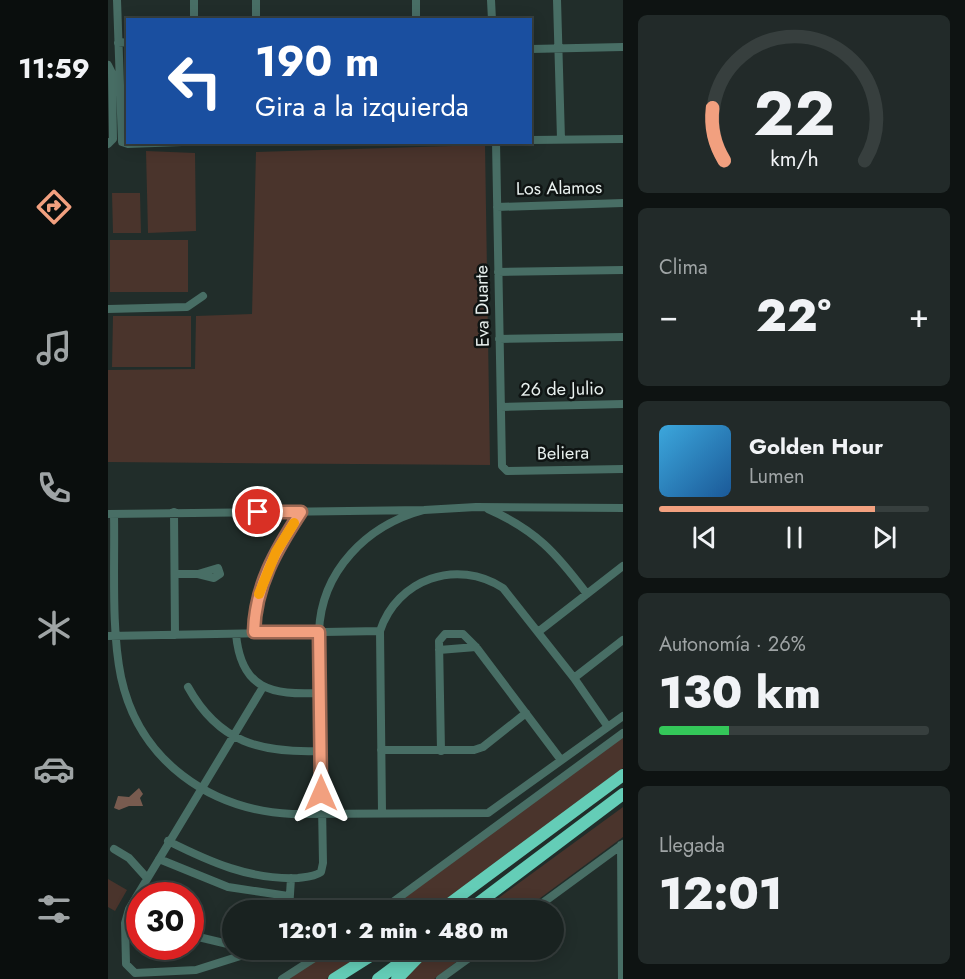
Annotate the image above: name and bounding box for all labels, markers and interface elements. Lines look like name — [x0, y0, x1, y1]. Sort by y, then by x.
text: 190 m — [255, 31, 379, 92]
icon: left — [156, 42, 234, 120]
text: 11:59 — [18, 49, 90, 88]
text: 22 — [753, 68, 835, 158]
text: Gira a la izquierda — [255, 87, 469, 126]
text: km/h — [770, 143, 818, 174]
street label: Los Alamos — [516, 174, 602, 202]
icon: directions — [33, 186, 75, 228]
text: Clima — [659, 253, 708, 282]
street label: Eva Duarte — [468, 265, 496, 347]
text: 22° — [756, 283, 831, 348]
text: − — [659, 292, 678, 339]
text: + — [909, 292, 929, 339]
icon: music — [33, 327, 75, 369]
street label: 26 de Julio — [520, 375, 604, 403]
text: Golden Hour — [749, 430, 883, 462]
street label: Beliera — [537, 440, 589, 466]
text: Lumen — [749, 462, 805, 491]
icon: phone — [33, 467, 75, 509]
pin — [232, 486, 283, 537]
icon: arrive — [241, 495, 274, 528]
icon: previous — [688, 521, 721, 554]
icon: pause — [778, 521, 811, 554]
icon: next — [868, 521, 901, 554]
icon: climate — [33, 607, 75, 649]
text: Autonomía · 26% — [659, 630, 806, 659]
text: 130 km — [659, 660, 821, 725]
icon: car — [33, 748, 75, 790]
position arrow — [289, 761, 353, 825]
text: Llegada — [659, 831, 725, 860]
text: 12:01 — [659, 861, 783, 926]
speed limit sign: 30 — [126, 882, 204, 960]
icon: filters — [33, 888, 75, 930]
text: 12:01 · 2 min · 480 m — [278, 914, 508, 946]

